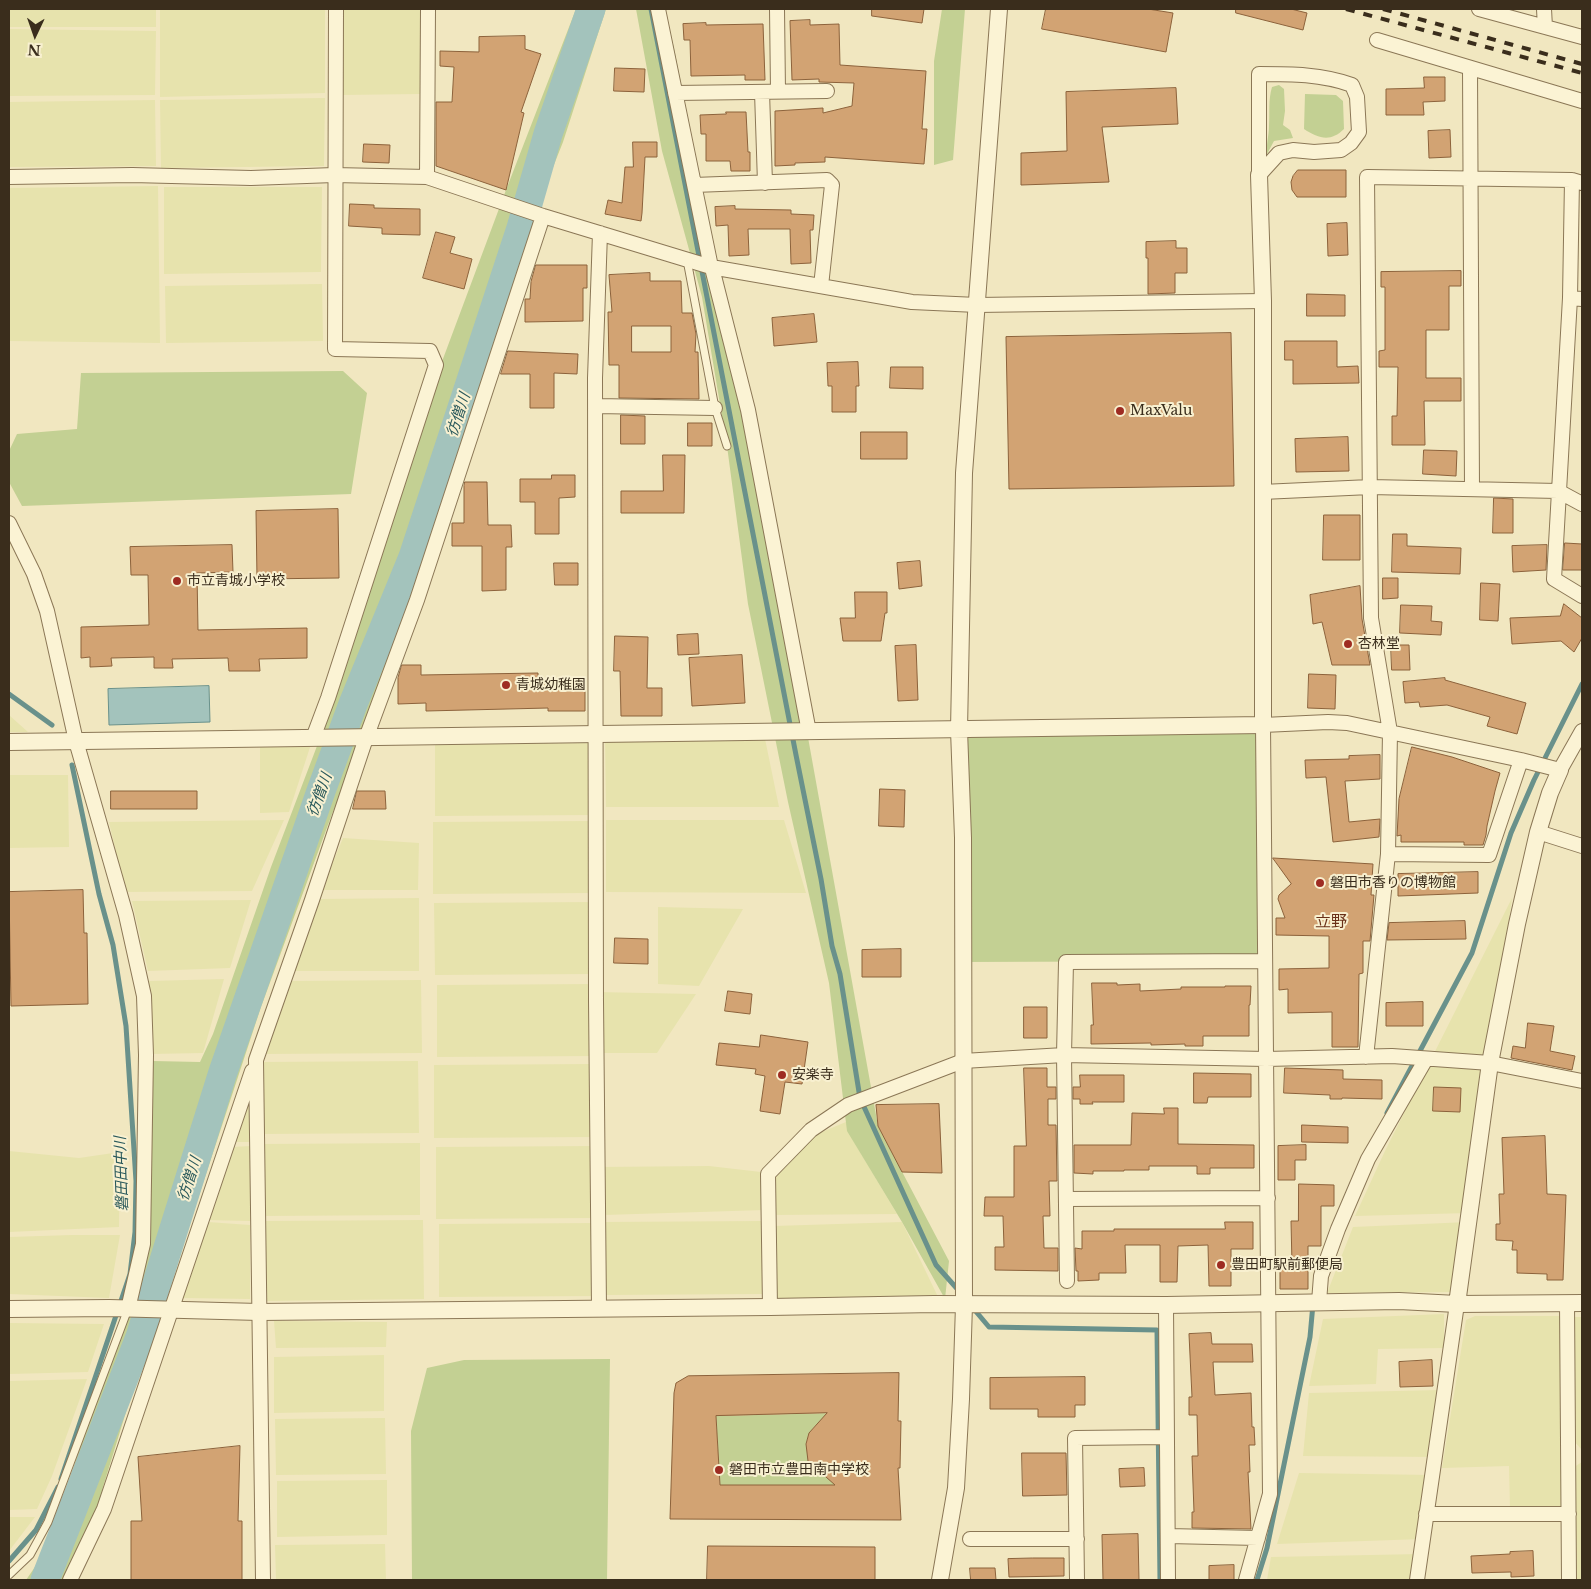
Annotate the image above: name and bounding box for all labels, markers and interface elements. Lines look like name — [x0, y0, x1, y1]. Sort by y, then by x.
north arrow — [10, 10, 60, 60]
text: N — [27, 41, 41, 59]
water label: 彷僧川 — [443, 391, 475, 439]
place label: MaxValu — [1130, 403, 1192, 419]
marker: MaxValu — [1114, 405, 1126, 417]
place label: 市立青城小学校 — [187, 573, 285, 589]
marker: 市立青城小学校 — [171, 575, 183, 587]
place label: 杏林堂 — [1358, 636, 1400, 652]
marker: 杏林堂 — [1342, 638, 1354, 650]
place label: 青城幼稚園 — [516, 677, 586, 693]
marker: 青城幼稚園 — [500, 679, 512, 691]
water label: 彷僧川 — [304, 771, 336, 819]
place label: 磐田市香りの博物館 — [1330, 875, 1456, 891]
marker: 磐田市香りの博物館 — [1314, 877, 1326, 889]
district label: 立野 — [1315, 912, 1347, 932]
place label: 安楽寺 — [792, 1067, 834, 1083]
marker: 安楽寺 — [776, 1069, 788, 1081]
water label: 磐田田中川 — [112, 1136, 132, 1212]
water label: 彷僧川 — [174, 1155, 206, 1203]
place label: 豊田町駅前郵便局 — [1231, 1257, 1343, 1273]
marker: 豊田町駅前郵便局 — [1215, 1259, 1227, 1271]
place label: 磐田市立豊田南中学校 — [729, 1462, 869, 1478]
marker: 磐田市立豊田南中学校 — [713, 1464, 725, 1476]

